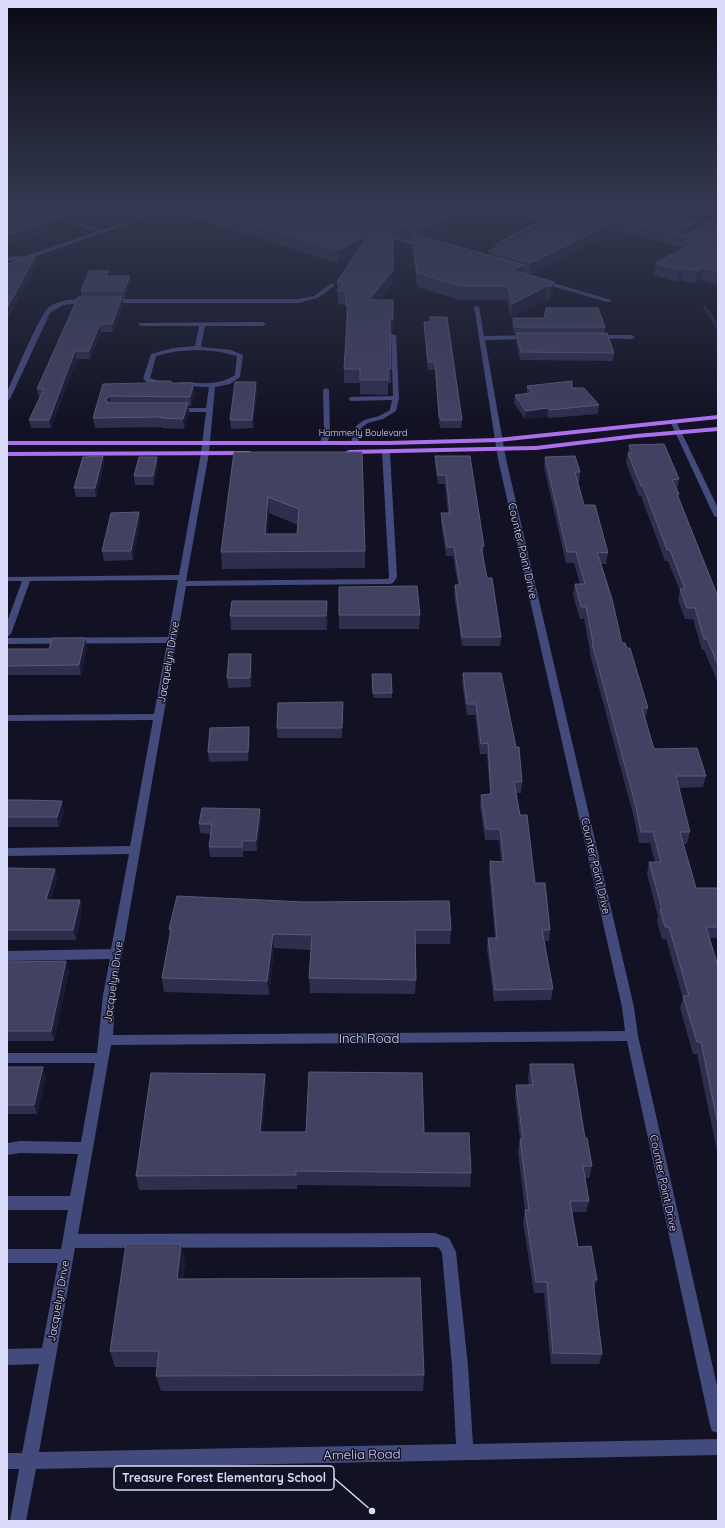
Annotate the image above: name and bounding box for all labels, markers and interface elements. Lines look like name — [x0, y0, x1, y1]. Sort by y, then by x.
street label: Hammerly Boulevard — [319, 427, 407, 438]
street label: Counter Point Drive — [505, 501, 541, 601]
street label: Jacquelyn Drive — [154, 620, 182, 704]
street label: Counter Point Drive — [578, 816, 614, 916]
street label: Jacquelyn Drive — [100, 940, 126, 1024]
street label: Inch Road — [339, 1030, 399, 1046]
street label: Counter Point Drive — [647, 1133, 681, 1233]
street label: Jacquelyn Drive — [44, 1259, 72, 1343]
street label: Amelia Road — [323, 1445, 401, 1463]
callout: Treasure Forest Elementary School — [114, 1466, 334, 1490]
text: Treasure Forest Elementary School — [122, 1470, 326, 1485]

